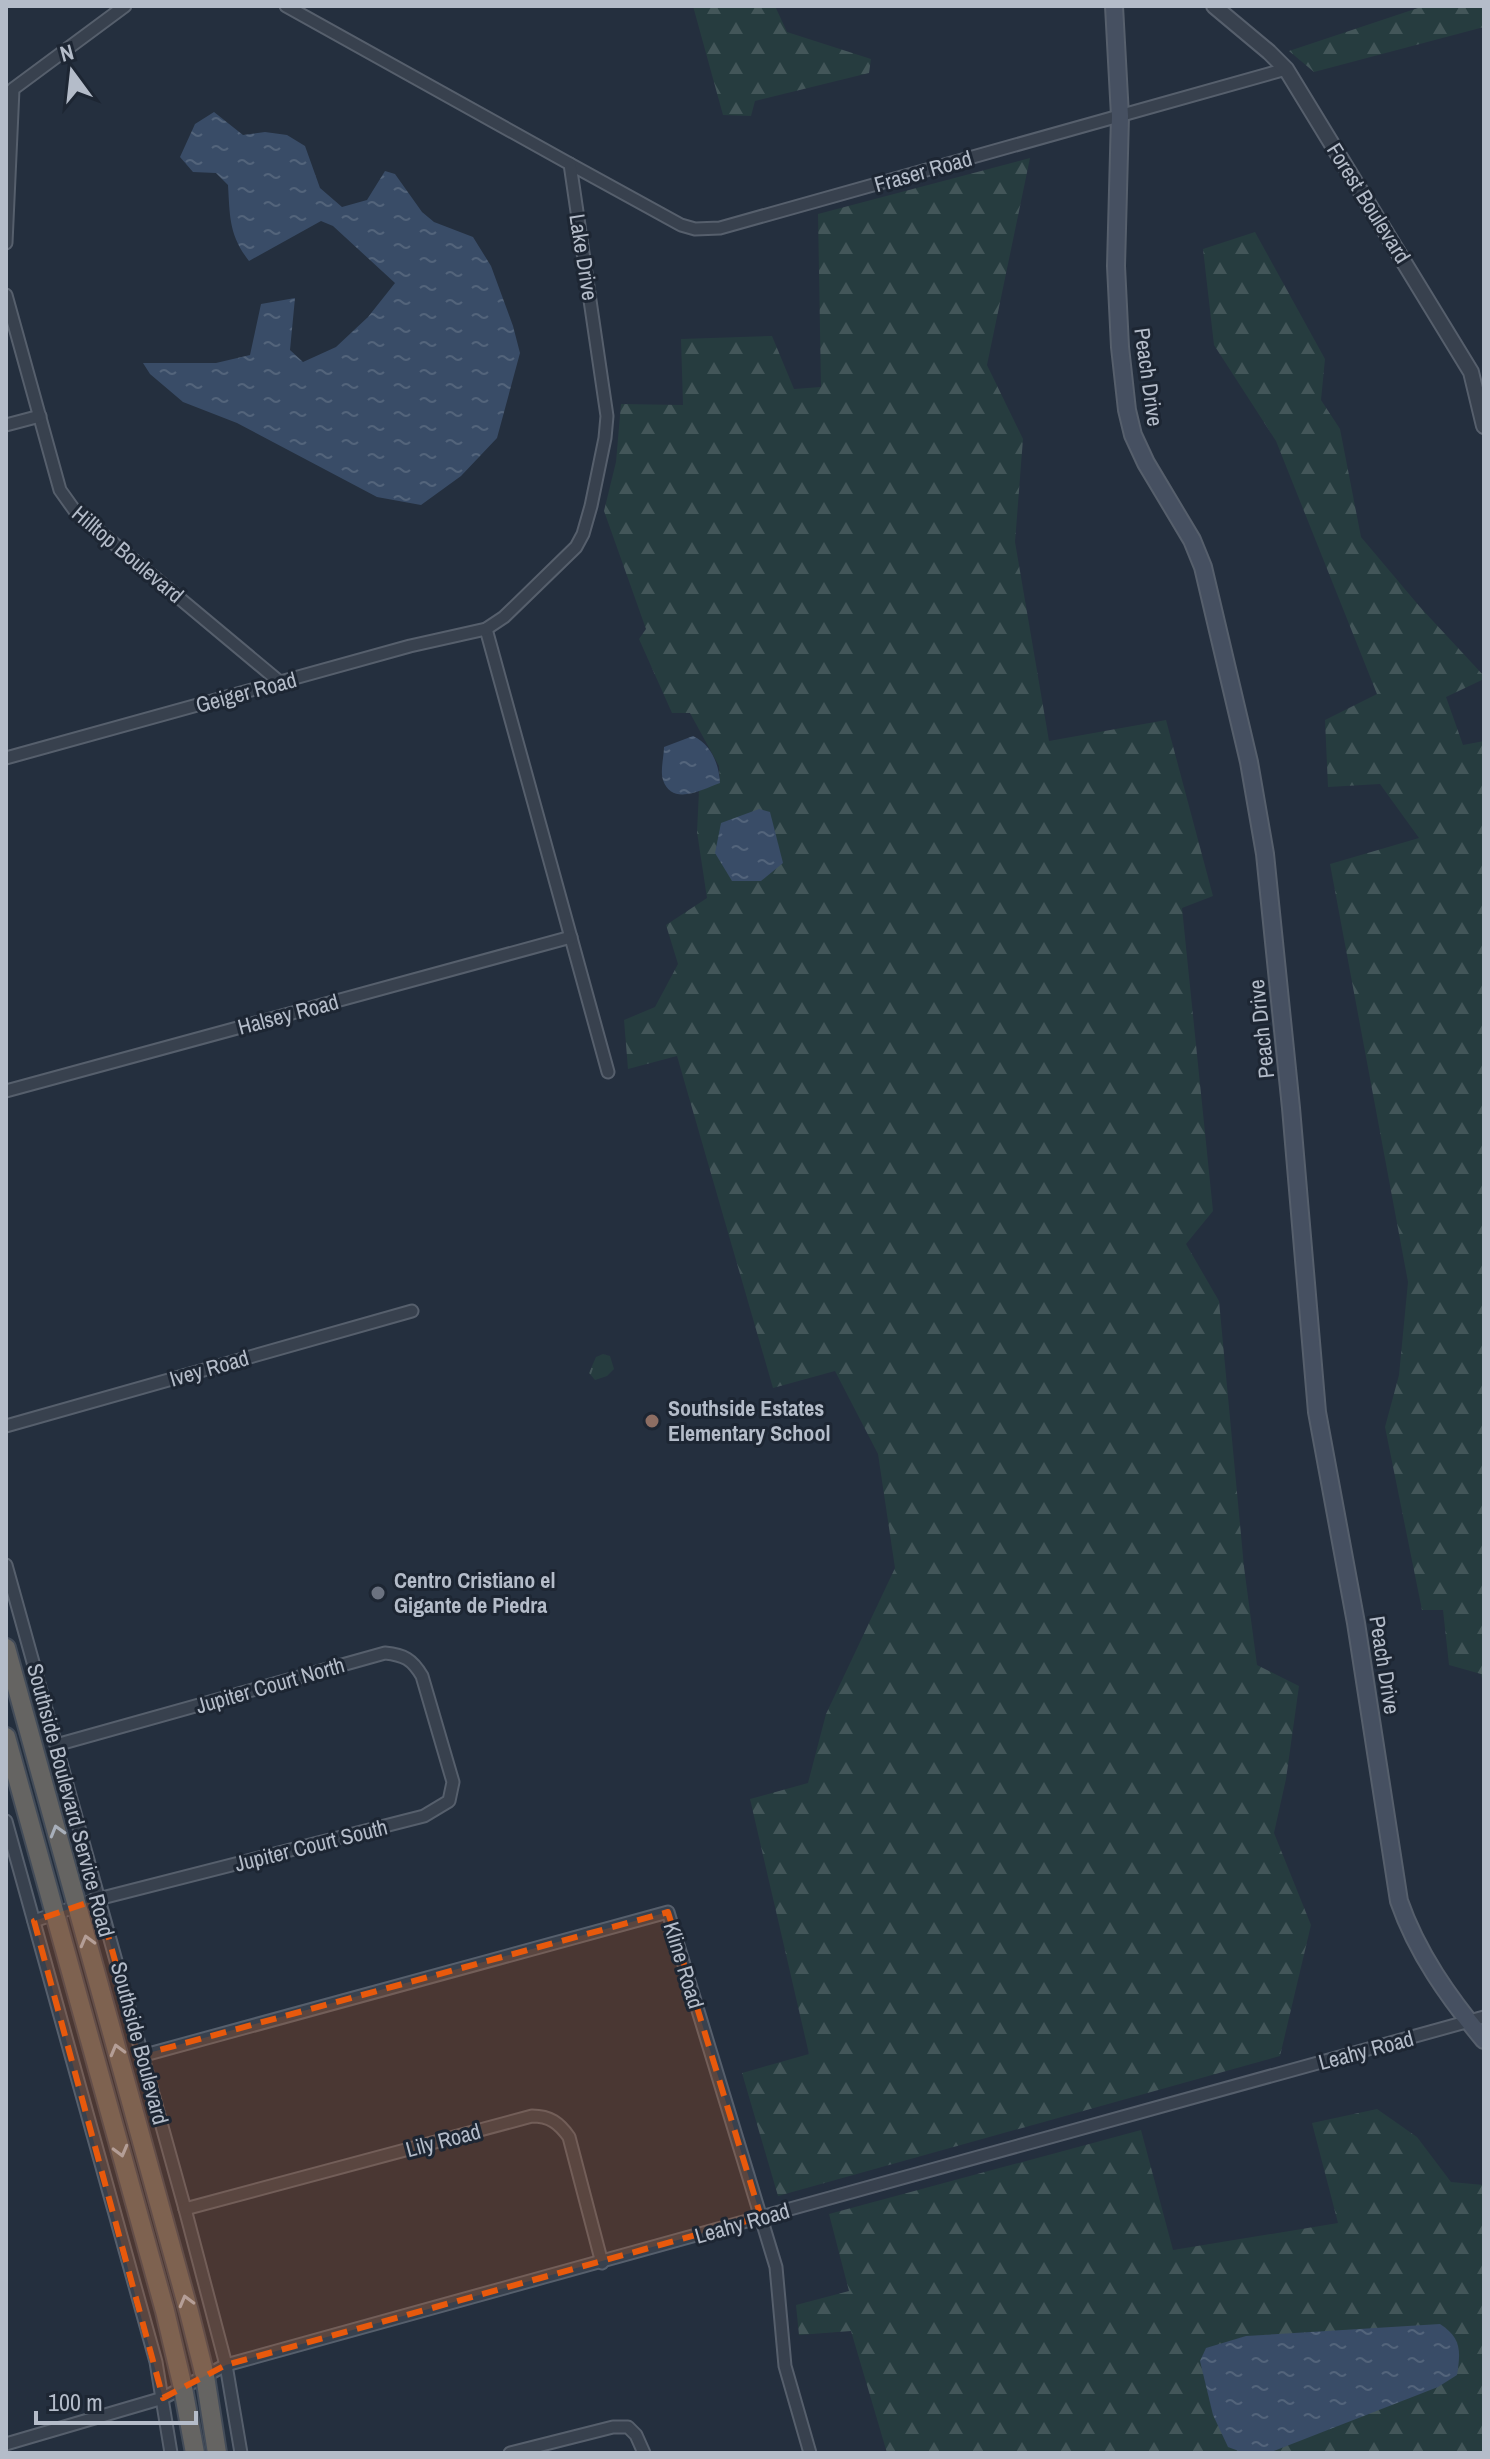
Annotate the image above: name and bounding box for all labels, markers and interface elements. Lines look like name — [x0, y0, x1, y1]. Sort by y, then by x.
north arrow — [32, 32, 112, 112]
text: N — [57, 37, 77, 69]
street label: Forest Boulevard — [1320, 137, 1418, 269]
street label: Fraser Road — [871, 143, 975, 199]
street label: Lake Drive — [562, 212, 606, 302]
street label: Peach Drive — [1127, 326, 1171, 428]
street label: Hilltop Boulevard — [66, 498, 190, 610]
street label: Geiger Road — [192, 664, 300, 720]
street label: Peach Drive — [1241, 978, 1281, 1080]
street label: Halsey Road — [234, 986, 342, 1042]
street label: Ivey Road — [166, 1342, 252, 1394]
place label: Southside Estates Elementary School — [668, 1393, 830, 1448]
marker: Southside Estates Elementary School — [643, 1412, 661, 1430]
place label: Centro Cristiano el Gigante de Piedra — [394, 1565, 555, 1620]
marker: Centro Cristiano el Gigante de Piedra — [369, 1584, 387, 1602]
street label: Peach Drive — [1362, 1614, 1408, 1716]
street label: Jupiter Court North — [192, 1649, 348, 1721]
street label: Southside Boulevard Service Road — [20, 1660, 122, 1940]
street label: Jupiter Court South — [231, 1812, 391, 1878]
one-way arrow — [50, 1824, 66, 1838]
street label: Kline Road — [657, 1918, 711, 2012]
one-way arrow — [80, 1935, 97, 1949]
street label: Southside Boulevard — [104, 1958, 176, 2128]
street label: Leahy Road — [1315, 2023, 1417, 2077]
one-way arrow — [110, 2043, 127, 2057]
street label: Lily Road — [402, 2116, 484, 2164]
one-way arrow — [111, 2144, 128, 2158]
street label: Leahy Road — [691, 2195, 793, 2251]
one-way arrow — [179, 2294, 195, 2308]
scale bar — [36, 2375, 196, 2425]
text: 100 m — [48, 2386, 103, 2418]

